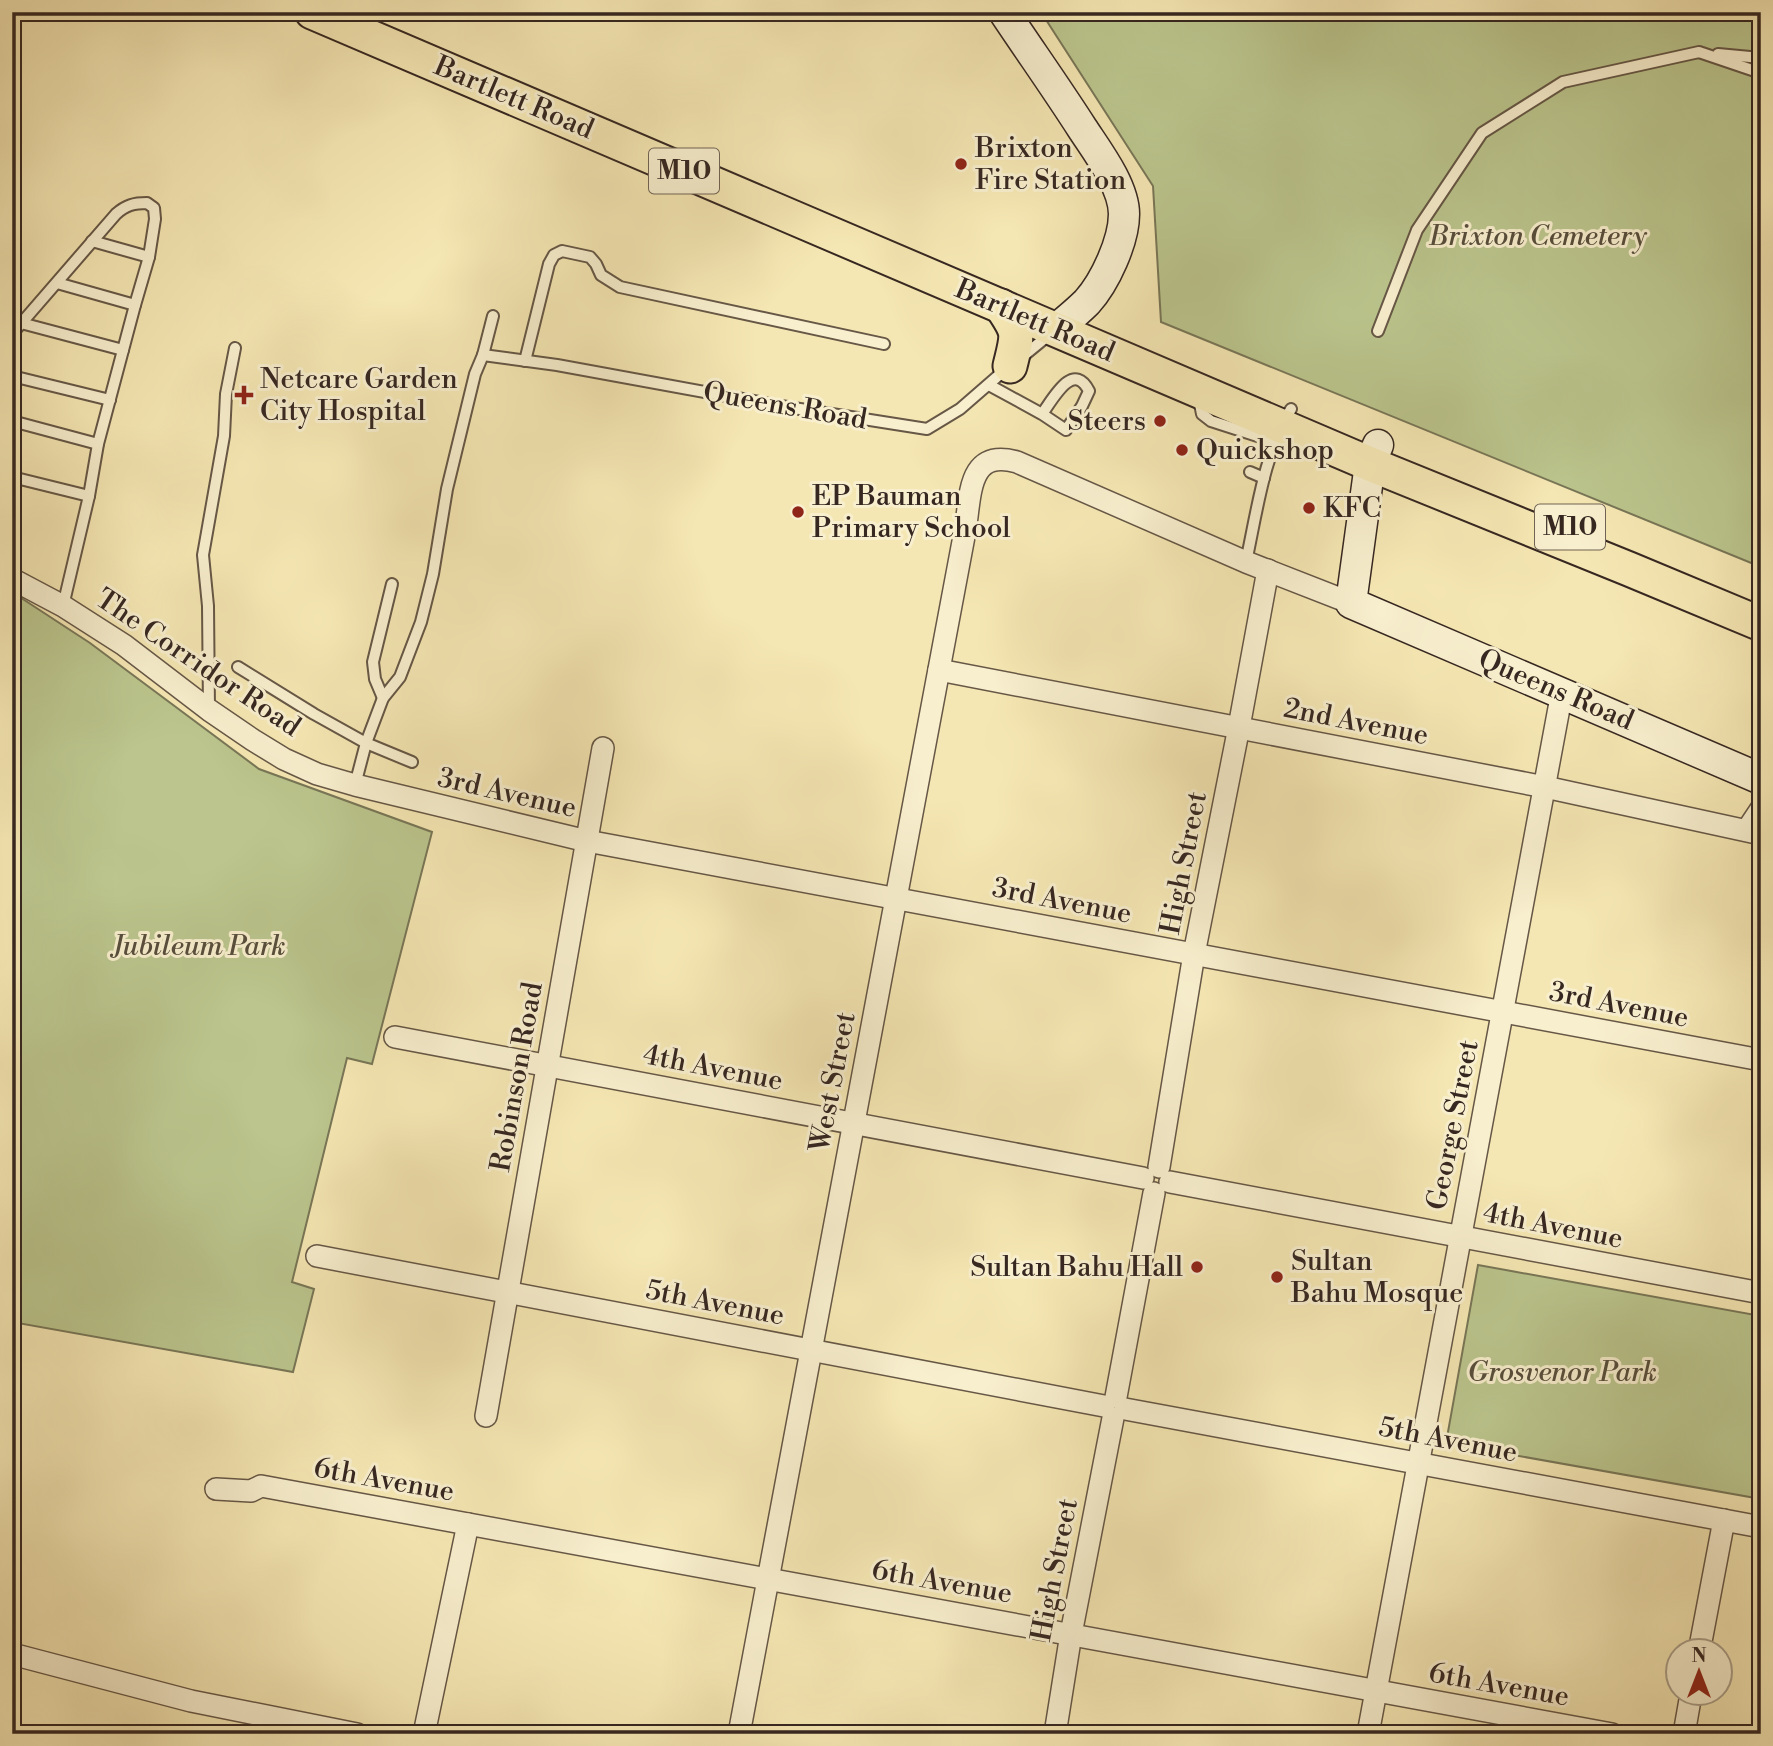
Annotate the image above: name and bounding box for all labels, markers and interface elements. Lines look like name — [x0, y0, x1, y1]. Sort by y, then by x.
street label: Bartlett Road — [428, 48, 599, 147]
place label: Brixton Fire Station — [974, 131, 1127, 198]
road number: M10 — [649, 148, 719, 194]
marker: Brixton Fire Station — [953, 156, 969, 172]
park label: Brixton Cemetery — [1428, 219, 1648, 254]
street label: Bartlett Road — [949, 271, 1120, 370]
place label: Netcare Garden City Hospital — [260, 362, 458, 429]
street label: Queens Road — [700, 374, 870, 438]
marker: Netcare Garden City Hospital — [234, 385, 254, 405]
place label: Steers — [1068, 404, 1146, 439]
marker: Steers — [1152, 413, 1168, 429]
place label: Quickshop — [1196, 433, 1334, 468]
marker: Quickshop — [1174, 442, 1190, 458]
place label: EP Bauman Primary School — [812, 479, 1011, 546]
place label: KFC — [1323, 491, 1381, 526]
marker: KFC — [1301, 500, 1317, 516]
marker: EP Bauman Primary School — [790, 504, 806, 520]
road number: M10 — [1535, 505, 1605, 550]
street label: The Corridor Road — [89, 581, 307, 745]
street label: Queens Road — [1473, 642, 1639, 739]
street label: 2nd Avenue — [1281, 691, 1431, 753]
street label: 3rd Avenue — [434, 760, 580, 826]
street label: High Street — [1153, 789, 1215, 937]
street label: 3rd Avenue — [989, 870, 1135, 932]
park label: Jubileum Park — [109, 929, 286, 964]
street label: 3rd Avenue — [1546, 974, 1692, 1036]
street label: Robinson Road — [483, 979, 551, 1175]
street label: West Street — [802, 1009, 864, 1156]
street label: 4th Avenue — [640, 1037, 786, 1099]
street label: George Street — [1419, 1037, 1487, 1213]
street label: 4th Avenue — [1480, 1195, 1626, 1257]
place label: Sultan Bahu Mosque — [1290, 1244, 1463, 1311]
place label: Sultan Bahu Hall — [970, 1250, 1183, 1285]
marker: Sultan Bahu Hall — [1189, 1259, 1205, 1275]
marker: Sultan Bahu Mosque — [1269, 1269, 1285, 1285]
street label: 5th Avenue — [643, 1272, 787, 1334]
park label: Grosvenor Park — [1467, 1355, 1657, 1390]
street label: 5th Avenue — [1376, 1409, 1520, 1471]
street label: 6th Avenue — [311, 1450, 457, 1510]
street label: High Street — [1024, 1496, 1086, 1644]
street label: 6th Avenue — [869, 1552, 1015, 1612]
north arrow — [1664, 1638, 1734, 1708]
text: N — [1691, 1644, 1707, 1668]
street label: 6th Avenue — [1426, 1655, 1572, 1715]

